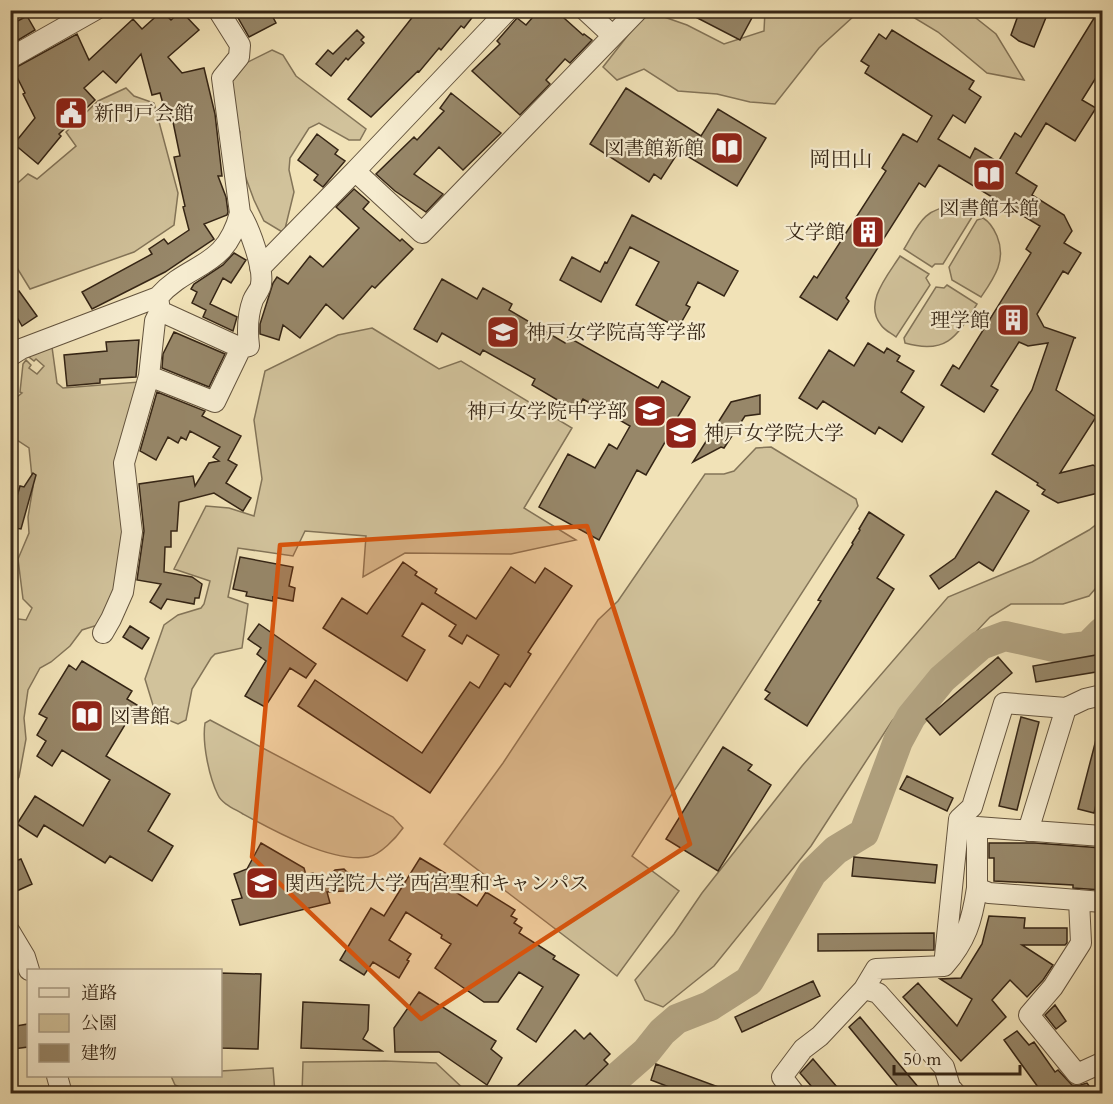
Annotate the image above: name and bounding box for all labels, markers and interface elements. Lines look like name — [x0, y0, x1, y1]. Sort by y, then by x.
public building icon: 新門戸会館 — [53, 95, 89, 131]
place label: 新門戸会館 — [94, 100, 194, 127]
library icon: 図書館新館 — [709, 130, 745, 166]
place label: 図書館新館 — [604, 135, 704, 162]
district label: 岡田山 — [810, 145, 873, 174]
library icon: 図書館本館 — [971, 157, 1007, 193]
place label: 図書館本館 — [939, 195, 1039, 222]
building icon: 文学館 — [850, 214, 886, 250]
place label: 文学館 — [785, 219, 845, 246]
building icon: 理学館 — [995, 302, 1031, 338]
place label: 理学館 — [930, 307, 990, 334]
school or university icon: 神戸女学院高等学部 — [485, 314, 521, 350]
place label: 神戸女学院高等学部 — [526, 319, 706, 346]
school or university icon: 神戸女学院中学部 — [632, 393, 668, 429]
place label: 神戸女学院中学部 — [467, 398, 627, 425]
school or university icon: 神戸女学院大学 — [663, 415, 699, 451]
place label: 神戸女学院大学 — [704, 420, 844, 447]
library icon: 図書館 — [69, 698, 105, 734]
place label: 図書館 — [110, 703, 170, 730]
school or university icon: 関西学院大学 西宮聖和キャンパス — [244, 865, 280, 901]
place label: 関西学院大学 西宮聖和キャンパス — [285, 870, 589, 897]
legend — [27, 969, 222, 1077]
text: 道路 — [81, 981, 117, 1006]
text: 公園 — [81, 1011, 117, 1036]
scale bar — [894, 1038, 1020, 1076]
text: 建物 — [81, 1041, 117, 1066]
text: 50 m — [903, 1047, 942, 1072]

